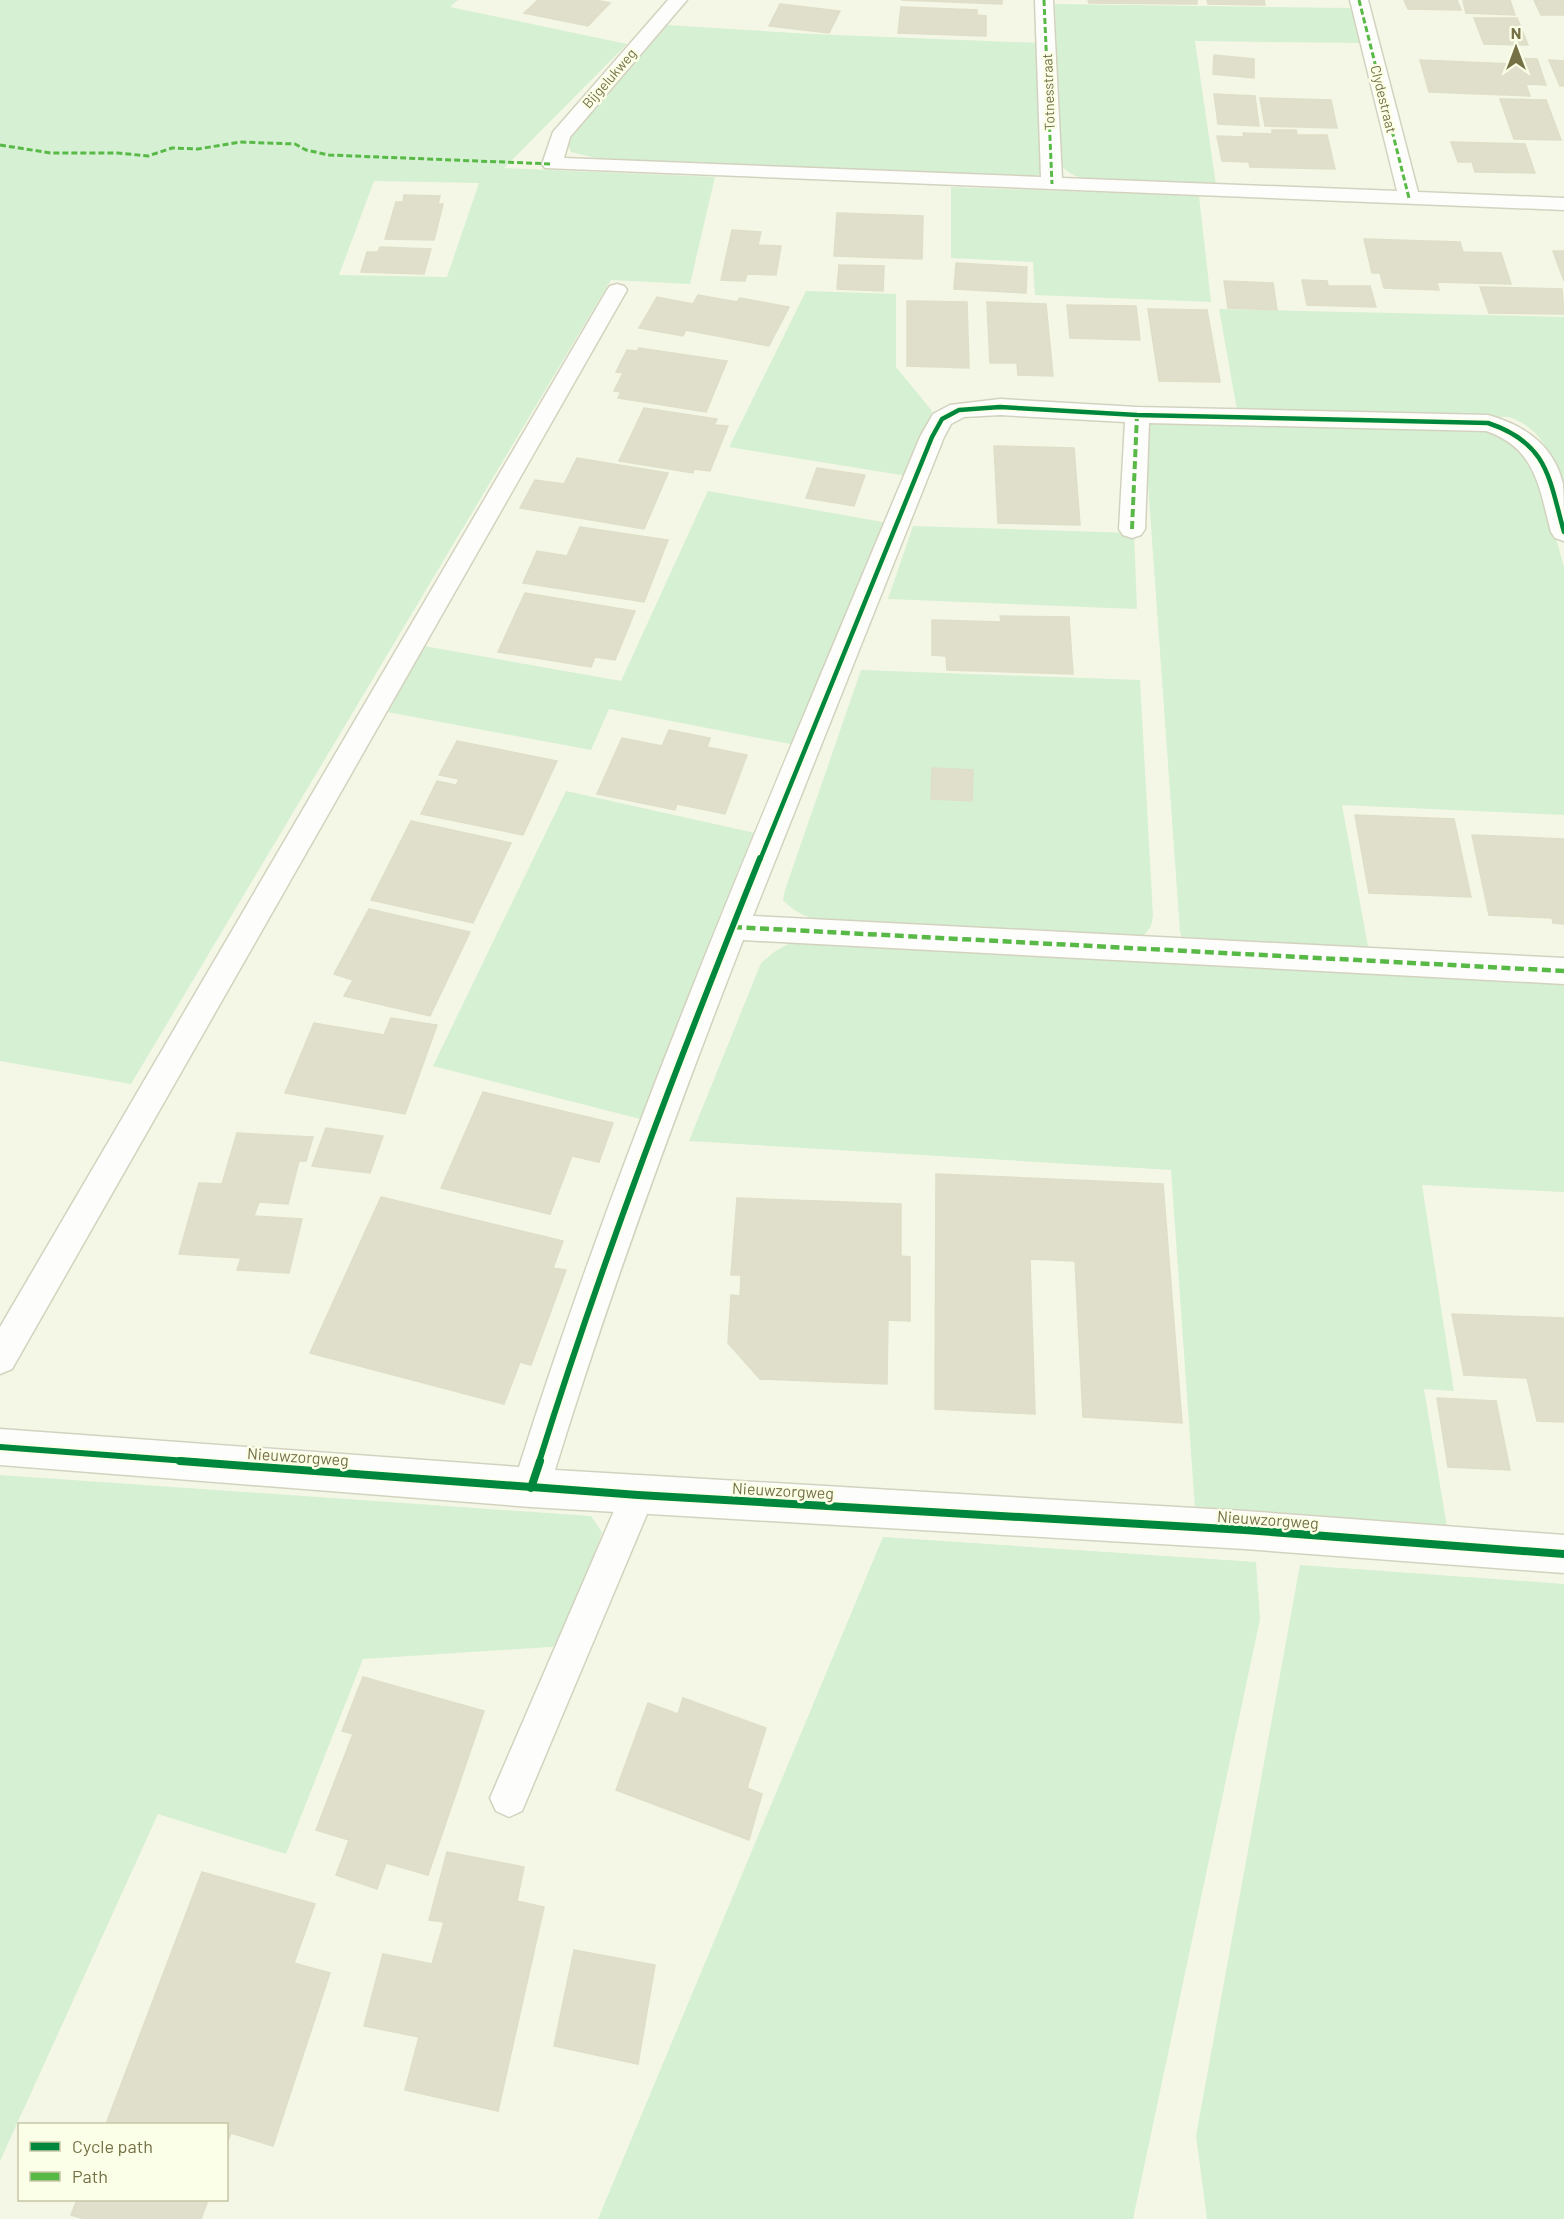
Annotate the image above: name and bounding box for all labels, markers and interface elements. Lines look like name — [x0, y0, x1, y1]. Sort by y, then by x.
north arrow — [1486, 18, 1546, 78]
text: N — [1511, 23, 1521, 42]
street label: Bijgelukweg — [579, 45, 639, 111]
street label: Totnesstraat — [1038, 53, 1058, 131]
street label: Clydestraat — [1367, 63, 1401, 135]
street label: Nieuwzorgweg — [247, 1443, 349, 1469]
street label: Nieuwzorgweg — [732, 1478, 834, 1502]
street label: Nieuwzorgweg — [1217, 1506, 1319, 1532]
legend — [18, 2123, 228, 2201]
text: Cycle path — [72, 2135, 153, 2157]
text: Path — [72, 2165, 108, 2187]

